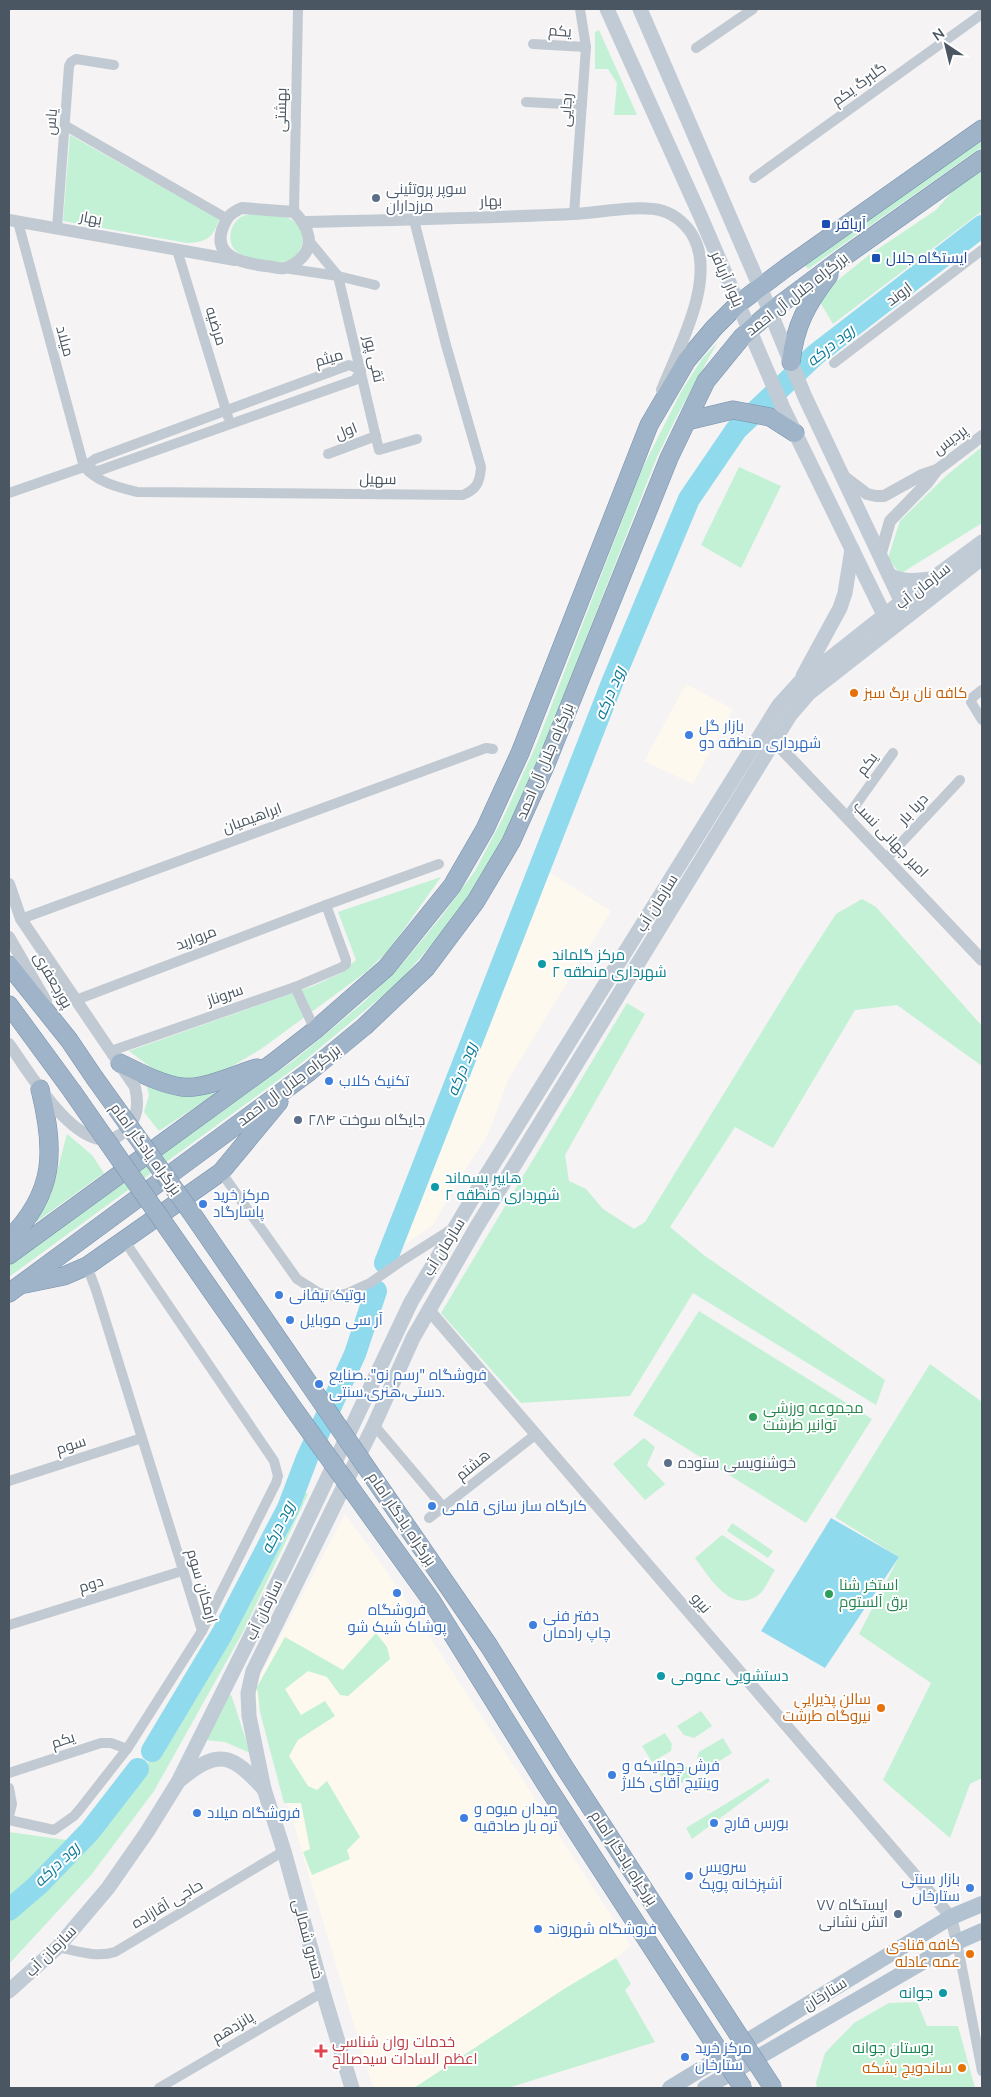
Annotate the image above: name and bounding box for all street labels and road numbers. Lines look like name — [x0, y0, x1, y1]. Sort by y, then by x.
street label: یکم — [548, 20, 572, 42]
street label: گلبرگ یکم — [828, 57, 890, 111]
street label: بهشتی — [271, 88, 291, 132]
street label: رجایی — [555, 92, 577, 128]
street label: یاس — [40, 108, 62, 136]
street label: بهار — [479, 191, 502, 211]
street label: بهار — [77, 206, 104, 230]
street label: بلوار آریافر — [706, 247, 748, 310]
street label: بزرگراه جلال آل احمد — [742, 248, 852, 339]
street label: اروند — [882, 278, 916, 310]
street label: مرضیه — [202, 304, 231, 348]
street label: میلاد — [52, 323, 79, 358]
street label: تقی پور — [359, 333, 389, 384]
street label: میثم — [313, 344, 345, 372]
street label: اول — [332, 418, 360, 443]
street label: پردیس — [929, 420, 971, 460]
street label: سهیل — [359, 469, 397, 489]
street label: سازمان آب — [891, 558, 955, 614]
street label: بزرگراه جلال آل احمد — [511, 700, 578, 822]
street label: یکم — [852, 749, 882, 779]
street label: دریا بار — [893, 789, 932, 829]
street label: امیر جهانی نسب — [849, 796, 933, 882]
street label: ابراهیمیان — [220, 798, 284, 838]
street label: سازمان آب — [631, 870, 683, 936]
street label: مروارید — [173, 921, 219, 954]
street label: پورجعفری — [29, 948, 77, 1012]
street label: سروناز — [203, 979, 246, 1010]
street label: بزرگراه جلال آل احمد — [233, 1040, 344, 1130]
street label: بزرگراه یادگار امام — [106, 1099, 186, 1199]
street label: سازمان آب — [418, 1214, 470, 1280]
street label: سوم — [53, 1431, 89, 1459]
street label: هشتم — [451, 1445, 495, 1485]
street label: بزرگراه یادگار امام — [363, 1468, 441, 1570]
street label: ارمکان سوم — [182, 1547, 222, 1625]
street label: دوم — [76, 1571, 106, 1597]
street label: سازمان آب — [241, 1577, 287, 1643]
street label: نیرو — [687, 1588, 715, 1617]
street label: یکم — [49, 1727, 77, 1753]
street label: بزرگراه یادگار امام — [586, 1807, 662, 1909]
street label: حاجی آقازاده — [128, 1875, 206, 1933]
street label: خسرو شمالی — [288, 1897, 328, 1981]
street label: سازمان آب — [21, 1921, 81, 1981]
street label: ستارخان — [799, 1973, 851, 2015]
street label: پانزدهم — [208, 2007, 258, 2047]

